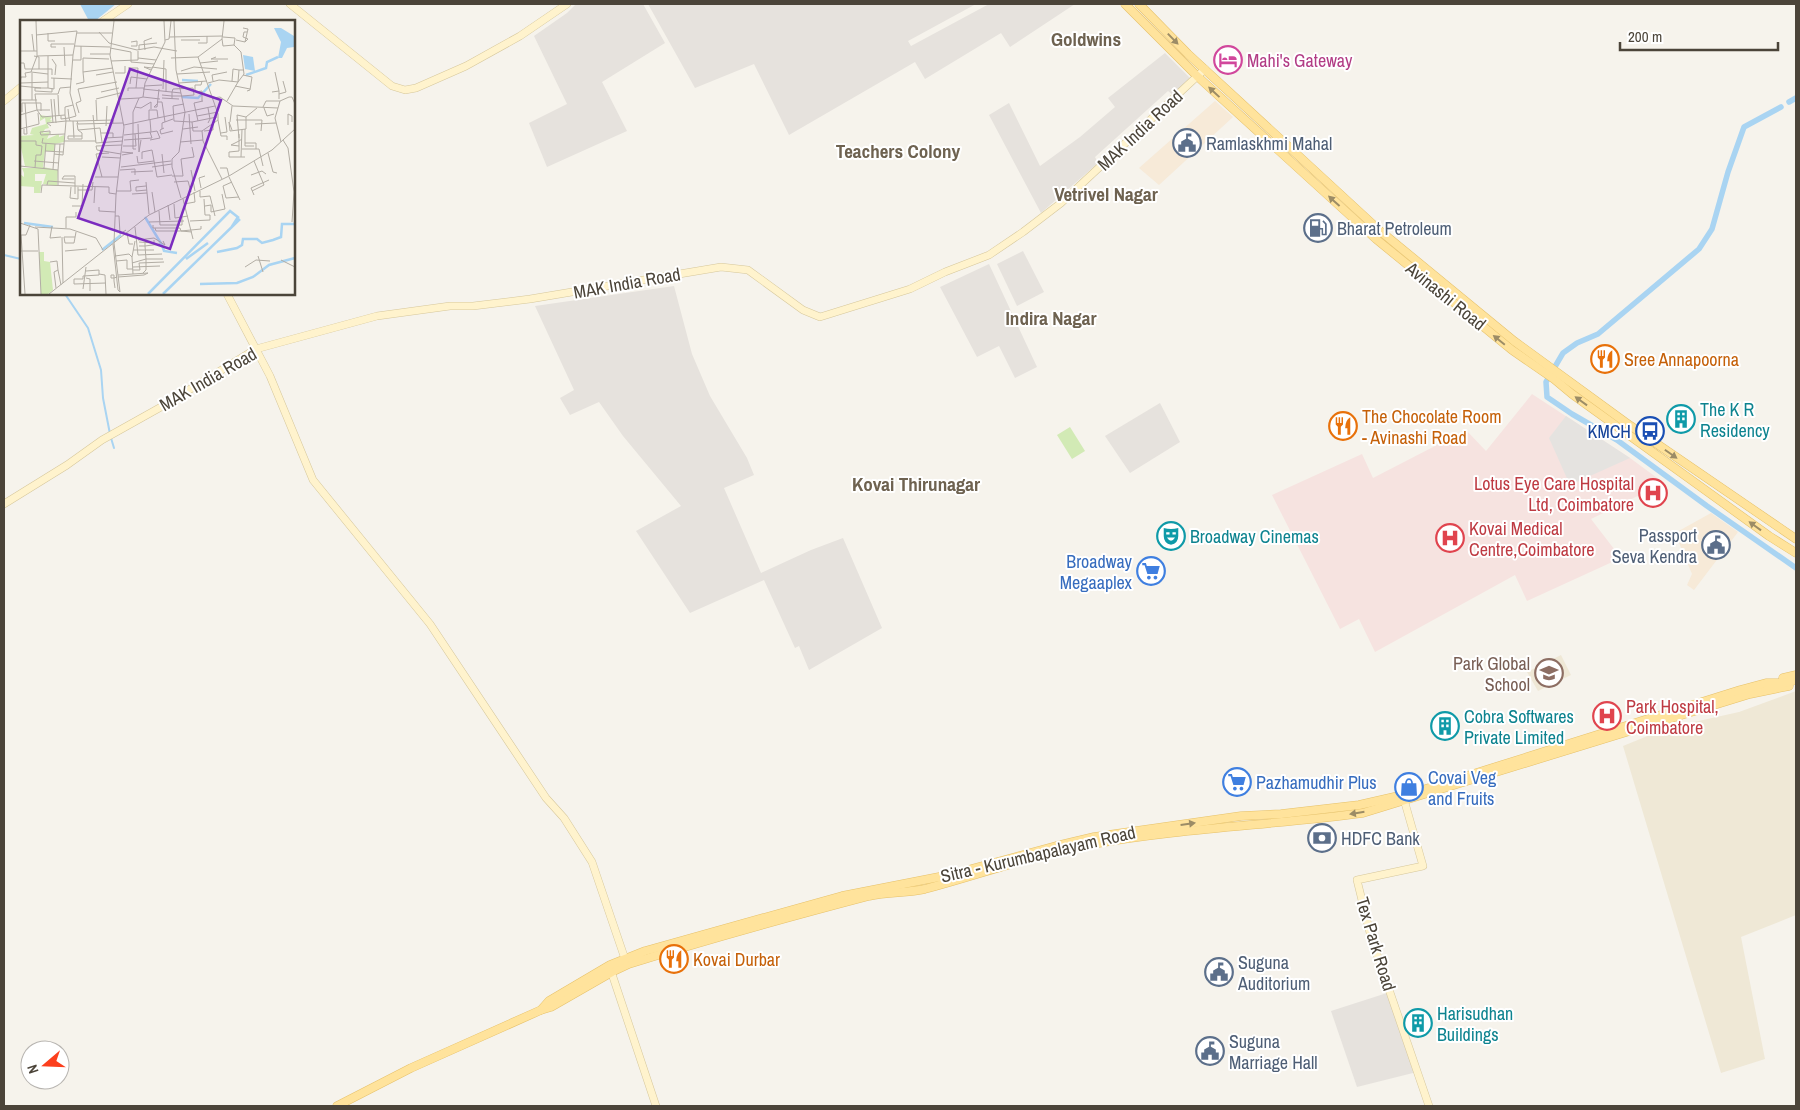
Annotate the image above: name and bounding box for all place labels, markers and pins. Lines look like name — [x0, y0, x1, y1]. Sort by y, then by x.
hotel icon: Mahi's Gateway — [1213, 45, 1243, 75]
place label: Mahi's Gateway — [1247, 48, 1353, 73]
public building icon: Ramlaskhmi Mahal — [1172, 128, 1202, 158]
place label: Ramlaskhmi Mahal — [1206, 131, 1332, 156]
fuel station icon: Bharat Petroleum — [1303, 213, 1333, 243]
place label: Bharat Petroleum — [1337, 216, 1452, 241]
restaurant icon: Sree Annapoorna — [1590, 344, 1620, 374]
place label: Sree Annapoorna — [1624, 347, 1739, 372]
place label: The K R Residency — [1700, 397, 1770, 443]
place label: The Chocolate Room - Avinashi Road — [1362, 404, 1501, 450]
building icon: The K R Residency — [1666, 404, 1696, 434]
restaurant icon: The Chocolate Room - Avinashi Road — [1328, 411, 1358, 441]
bus stop icon: KMCH — [1635, 416, 1665, 446]
place label: KMCH — [1588, 419, 1631, 444]
place label: Lotus Eye Care Hospital Ltd, Coimbatore — [1474, 471, 1634, 517]
hospital icon: Lotus Eye Care Hospital Ltd, Coimbatore — [1638, 478, 1668, 508]
place label: Kovai Medical Centre,Coimbatore — [1469, 516, 1595, 562]
theatre icon: Broadway Cinemas — [1156, 521, 1186, 551]
hospital icon: Kovai Medical Centre,Coimbatore — [1435, 523, 1465, 553]
place label: Passport Seva Kendra — [1612, 523, 1697, 569]
place label: Broadway Cinemas — [1190, 524, 1319, 549]
public building icon: Passport Seva Kendra — [1701, 530, 1731, 560]
place label: Broadway Megaaplex — [1060, 549, 1133, 595]
supermarket icon: Broadway Megaaplex — [1136, 556, 1166, 586]
place label: Park Global School — [1453, 651, 1530, 697]
school or university icon: Park Global School — [1534, 658, 1564, 688]
place label: Park Hospital, Coimbatore — [1626, 694, 1719, 740]
hospital icon: Park Hospital, Coimbatore — [1592, 701, 1622, 731]
place label: Cobra Softwares Private Limited — [1464, 704, 1574, 750]
building icon: Cobra Softwares Private Limited — [1430, 711, 1460, 741]
place label: Covai Veg and Fruits — [1428, 765, 1497, 811]
supermarket icon: Pazhamudhir Plus — [1222, 767, 1252, 797]
place label: Pazhamudhir Plus — [1256, 770, 1377, 795]
shop icon: Covai Veg and Fruits — [1394, 772, 1424, 802]
bank icon: HDFC Bank — [1307, 823, 1337, 853]
place label: HDFC Bank — [1341, 826, 1420, 851]
restaurant icon: Kovai Durbar — [659, 944, 689, 974]
place label: Kovai Durbar — [693, 947, 780, 972]
place label: Suguna Auditorium — [1237, 950, 1310, 996]
public building icon: Suguna Auditorium — [1204, 957, 1234, 987]
place label: Harisudhan Buildings — [1437, 1001, 1513, 1047]
building icon: Harisudhan Buildings — [1403, 1008, 1433, 1038]
place label: Suguna Marriage Hall — [1229, 1029, 1318, 1075]
public building icon: Suguna Marriage Hall — [1195, 1036, 1225, 1066]

